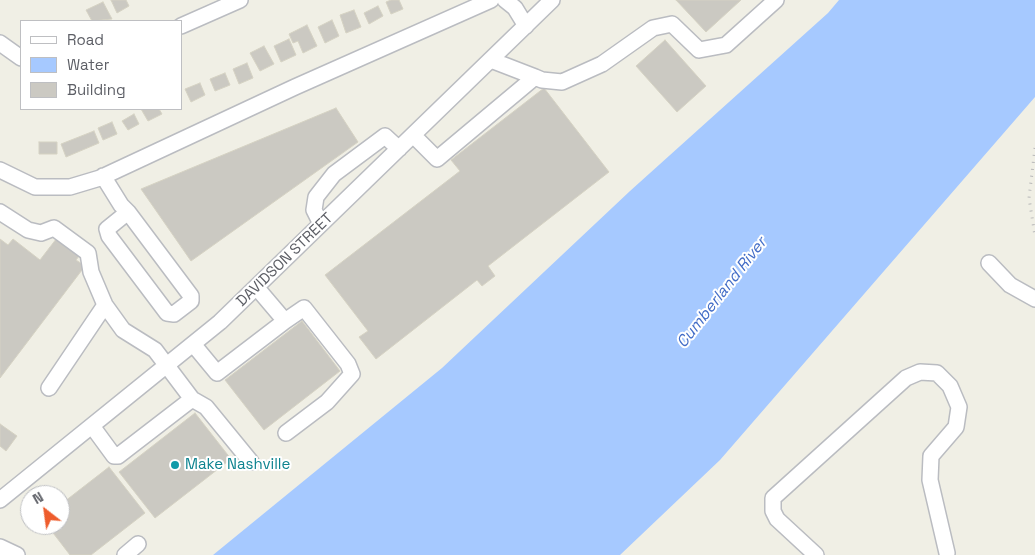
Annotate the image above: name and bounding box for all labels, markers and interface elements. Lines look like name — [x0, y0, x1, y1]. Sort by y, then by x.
legend — [20, 20, 182, 110]
text: Road — [67, 30, 104, 49]
text: Water — [67, 55, 109, 74]
text: Building — [67, 80, 126, 99]
street label: DAVIDSON STREET — [233, 209, 337, 311]
water label: Cumberland River — [673, 234, 771, 352]
place label: Make Nashville — [185, 456, 290, 474]
marker: Make Nashville — [169, 459, 181, 471]
north arrow — [20, 485, 70, 535]
text: N — [29, 488, 47, 508]

